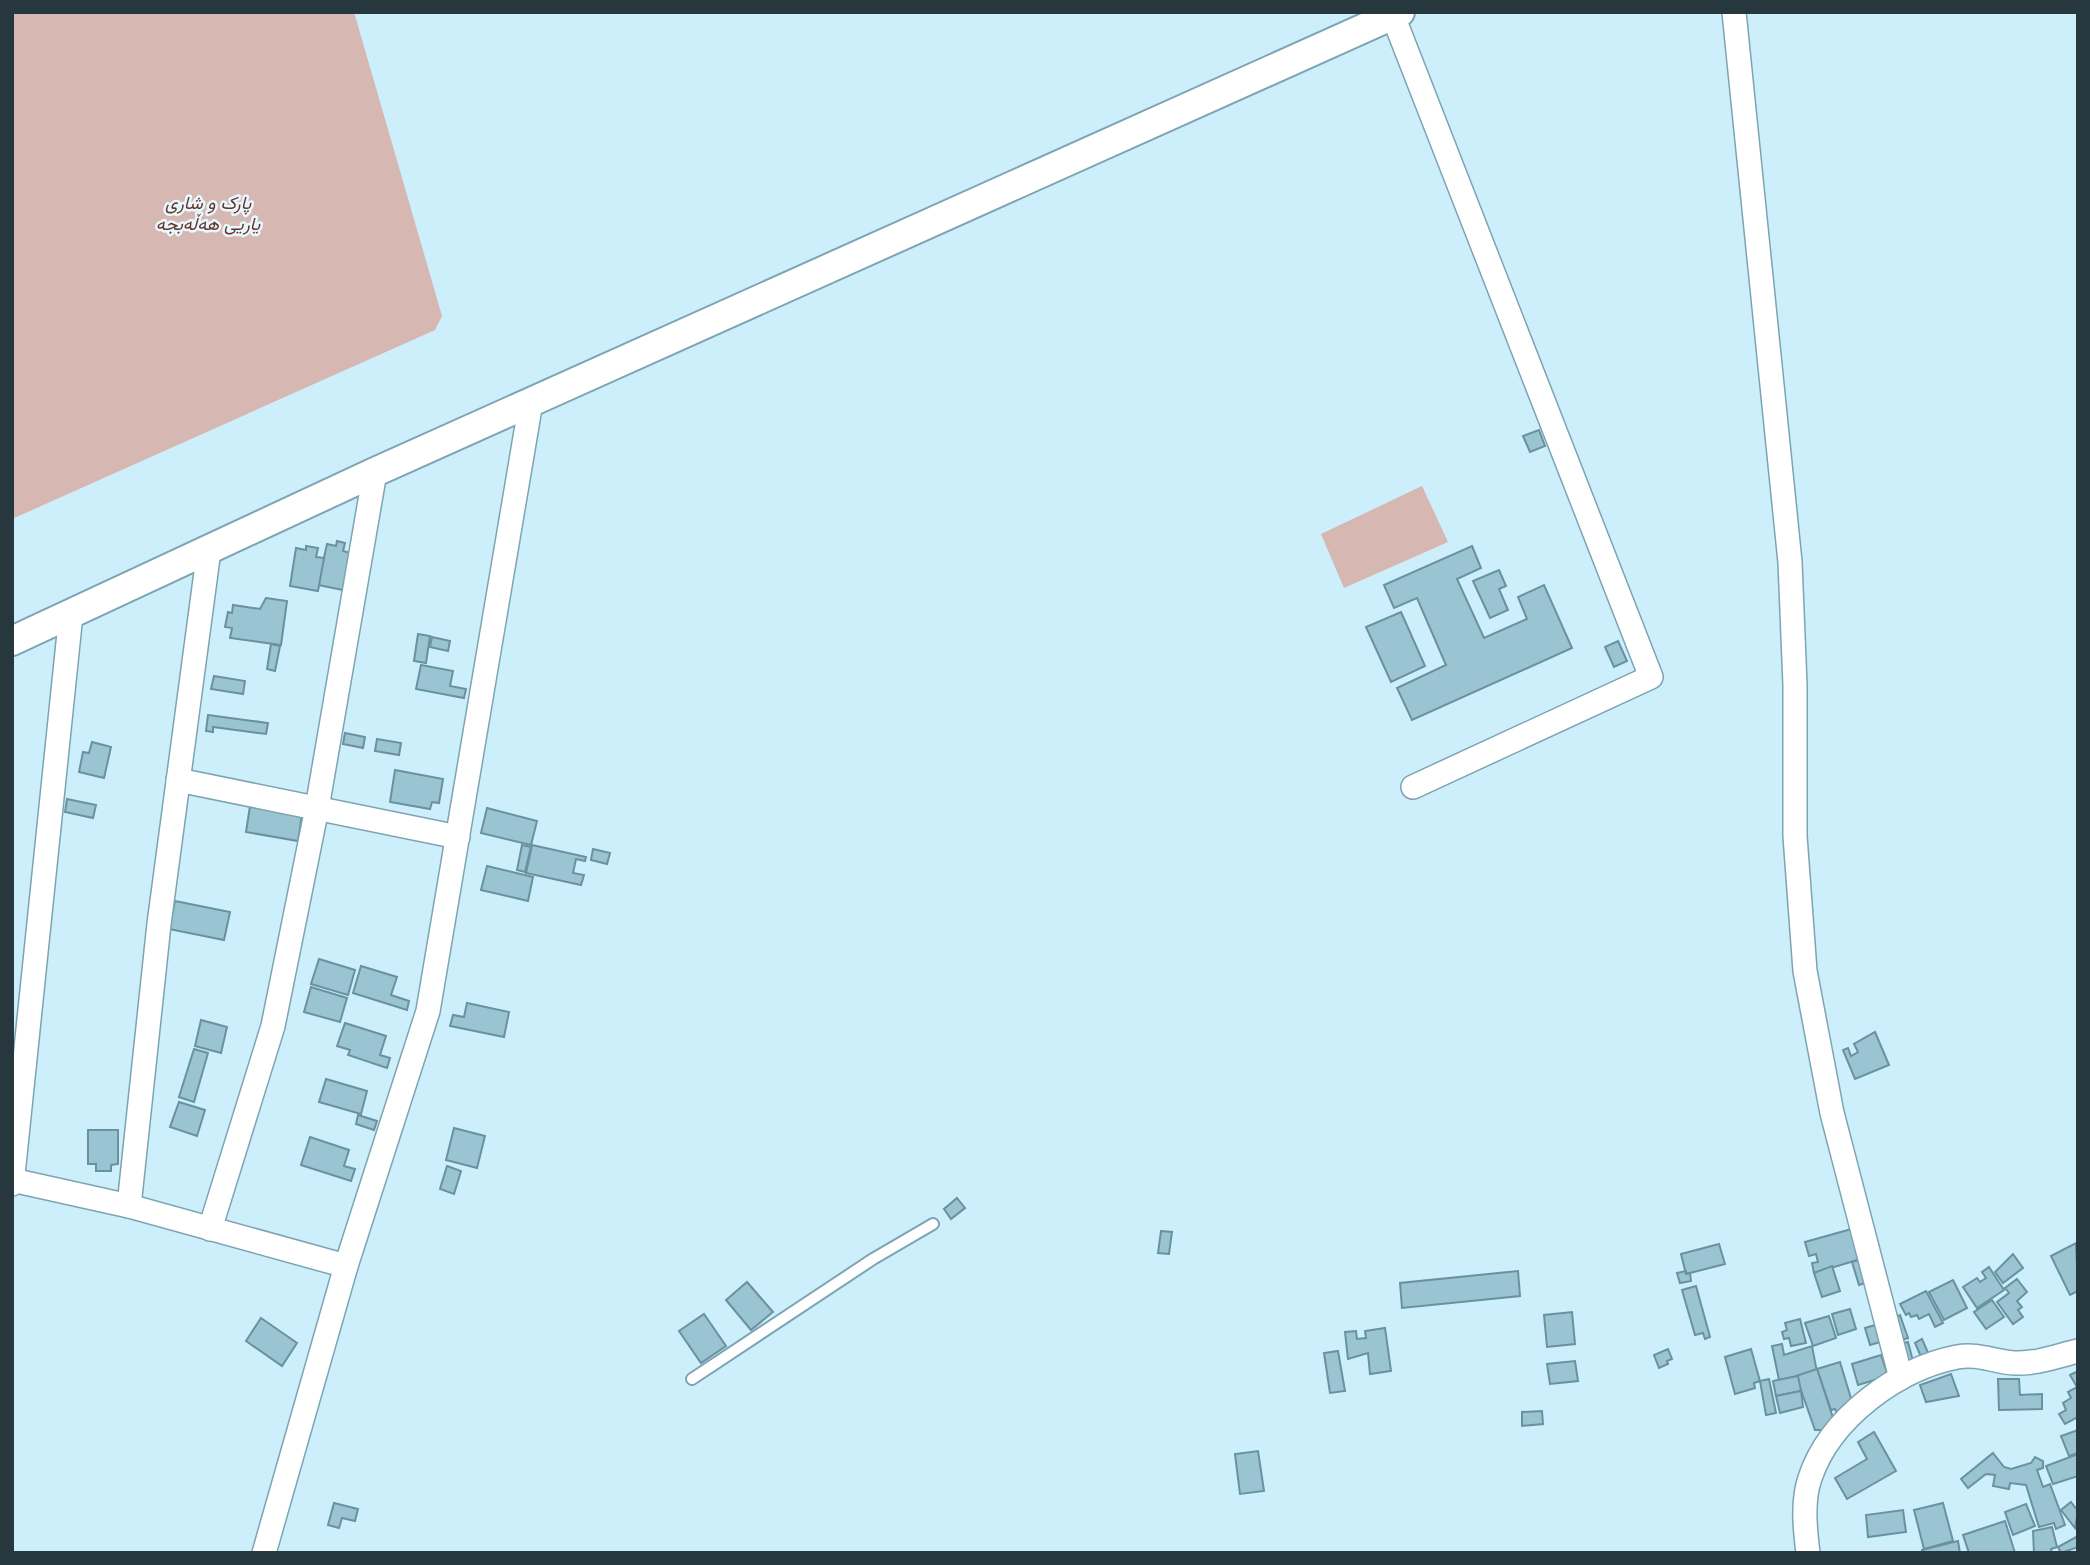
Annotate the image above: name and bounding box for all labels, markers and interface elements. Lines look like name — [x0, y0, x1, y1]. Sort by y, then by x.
park label: پارک و شاری یاریی ھەڵەبجە — [156, 191, 261, 240]

